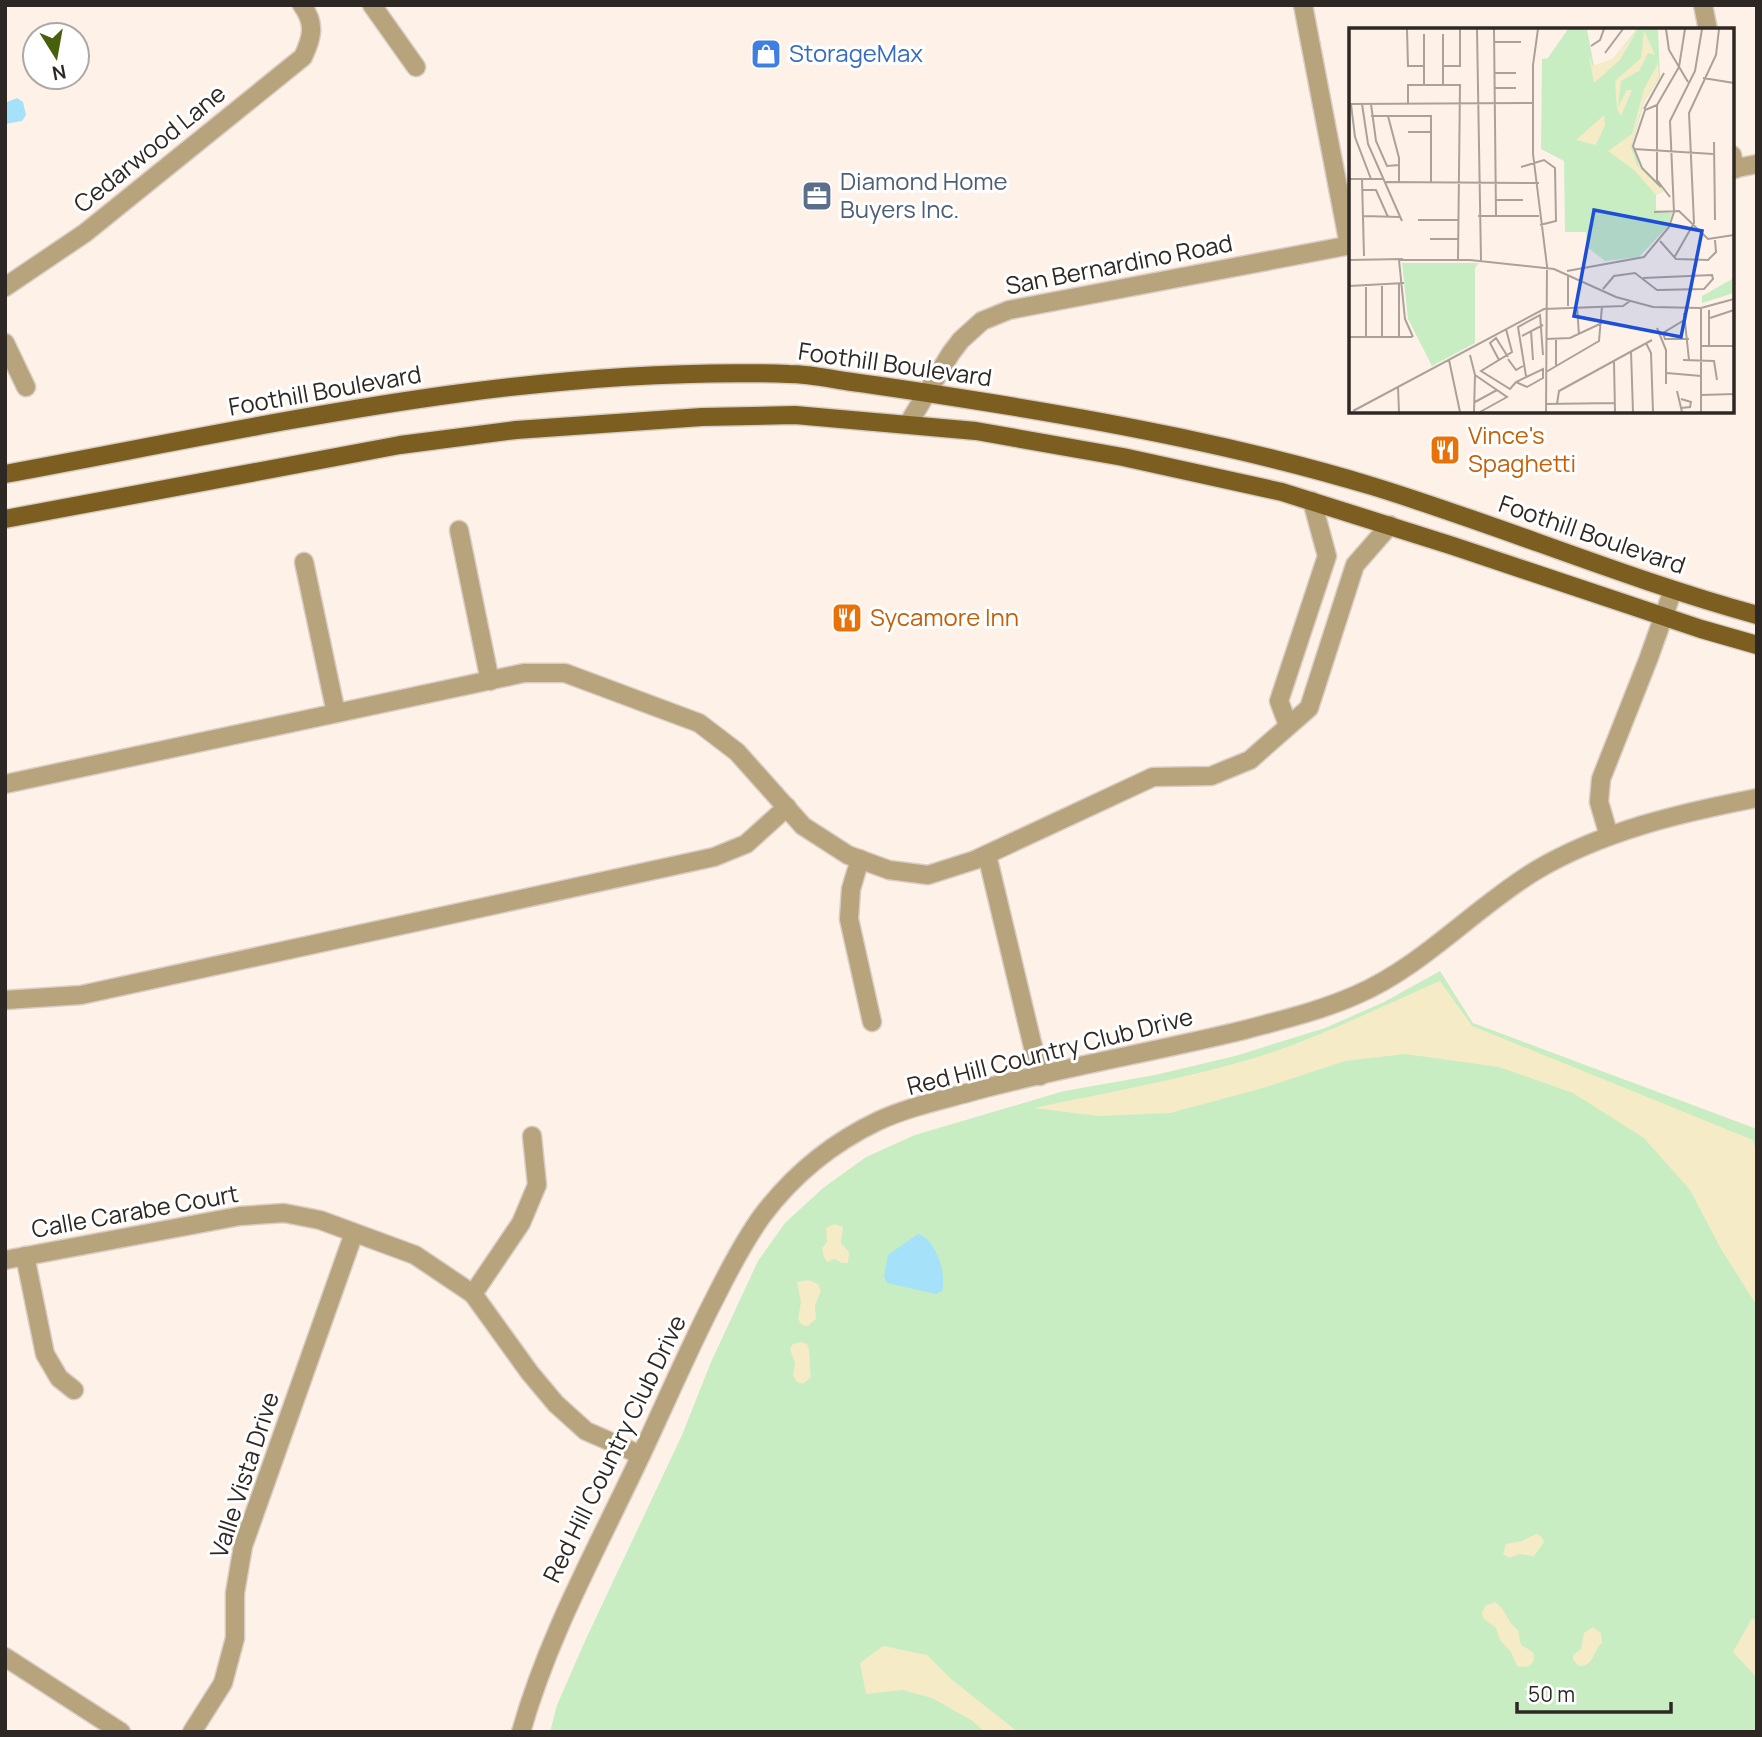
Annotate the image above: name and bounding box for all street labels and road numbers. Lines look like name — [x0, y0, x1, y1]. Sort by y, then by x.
street label: Cedarwood Lane — [66, 76, 232, 219]
street label: San Bernardino Road — [1002, 225, 1235, 302]
street label: Foothill Boulevard — [796, 334, 994, 393]
street label: Foothill Boulevard — [226, 356, 424, 423]
street label: Foothill Boulevard — [1495, 486, 1690, 581]
street label: Red Hill Country Club Drive — [903, 999, 1196, 1102]
street label: Calle Carabe Court — [29, 1176, 241, 1245]
street label: Red Hill Country Club Drive — [534, 1309, 693, 1588]
street label: Valle Vista Drive — [201, 1387, 286, 1562]

